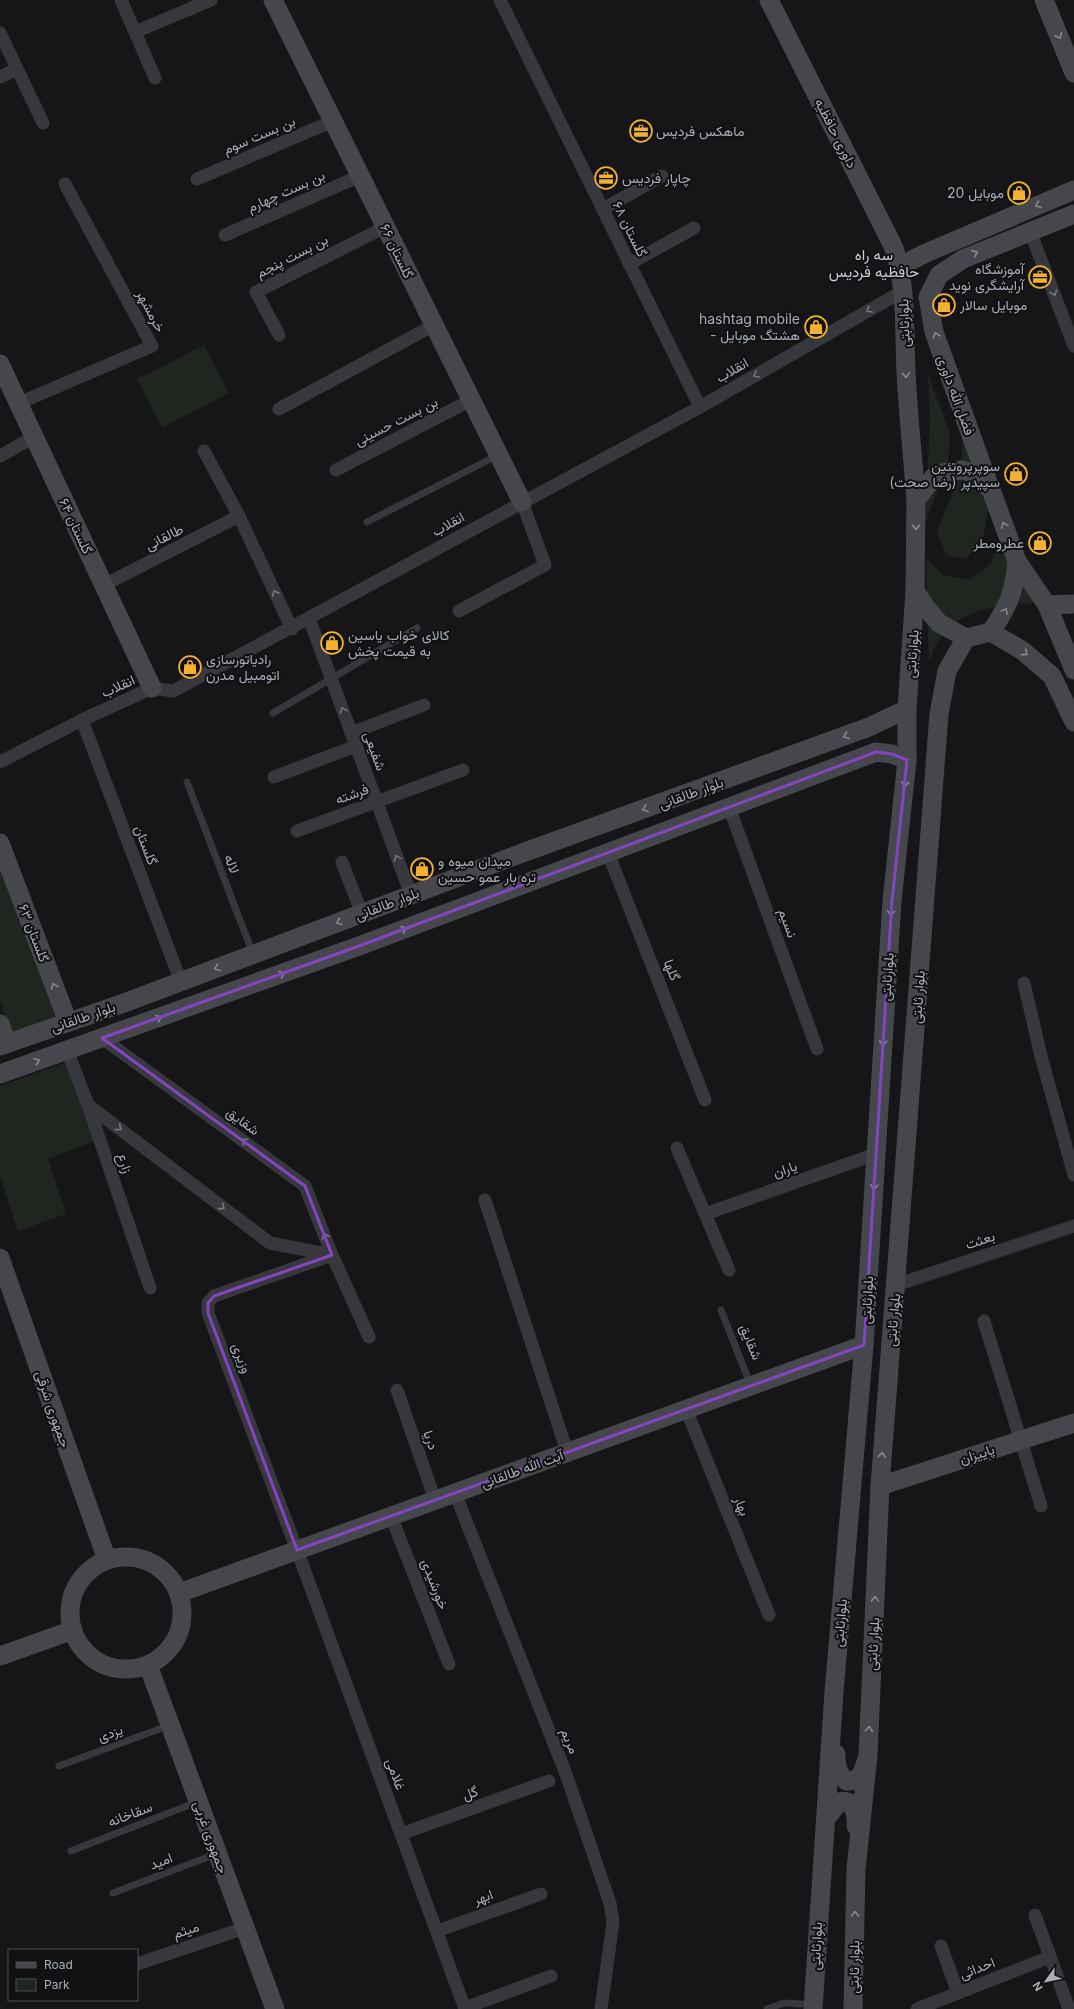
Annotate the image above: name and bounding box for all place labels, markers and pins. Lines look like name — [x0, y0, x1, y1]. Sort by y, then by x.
office icon: ماهکس فردیس — [628, 118, 654, 144]
place label: ماهکس فردیس — [656, 122, 744, 140]
office icon: چاپار فردیس — [593, 165, 619, 191]
place label: چاپار فردیس — [622, 169, 691, 188]
shop icon: موبایل 20 — [1006, 180, 1032, 206]
place label: موبایل 20 — [947, 184, 1004, 202]
place label: آموزشگاه آرایشگری نوید — [949, 260, 1026, 294]
office icon: آموزشگاه آرایشگری نوید — [1027, 264, 1053, 290]
shop icon: موبایل سالار — [931, 292, 957, 318]
place label: موبایل سالار — [959, 296, 1027, 314]
place label: hashtag mobile - هشتگ موبایل — [699, 310, 800, 344]
shop icon: hashtag mobile - هشتگ موبایل — [803, 314, 829, 340]
place label: سوپرپروتئین سپیدپر (رضا صحت) — [889, 457, 1000, 492]
shop icon: سوپرپروتئین سپیدپر (رضا صحت) — [1003, 461, 1029, 487]
shop icon: عطرومطر — [1027, 530, 1053, 556]
place label: عطرومطر — [973, 534, 1024, 552]
place label: کالای خواب یاسین به قیمت پخش — [348, 626, 449, 661]
shop icon: کالای خواب یاسین به قیمت پخش — [319, 630, 345, 656]
place label: رادیاتورسازی اتومبیل مدرن — [206, 650, 280, 684]
shop icon: رادیاتورسازی اتومبیل مدرن — [177, 654, 203, 680]
place label: میدان میوه و تره بار عمو حسین — [438, 852, 536, 886]
shop icon: میدان میوه و تره بار عمو حسین — [409, 856, 435, 882]

